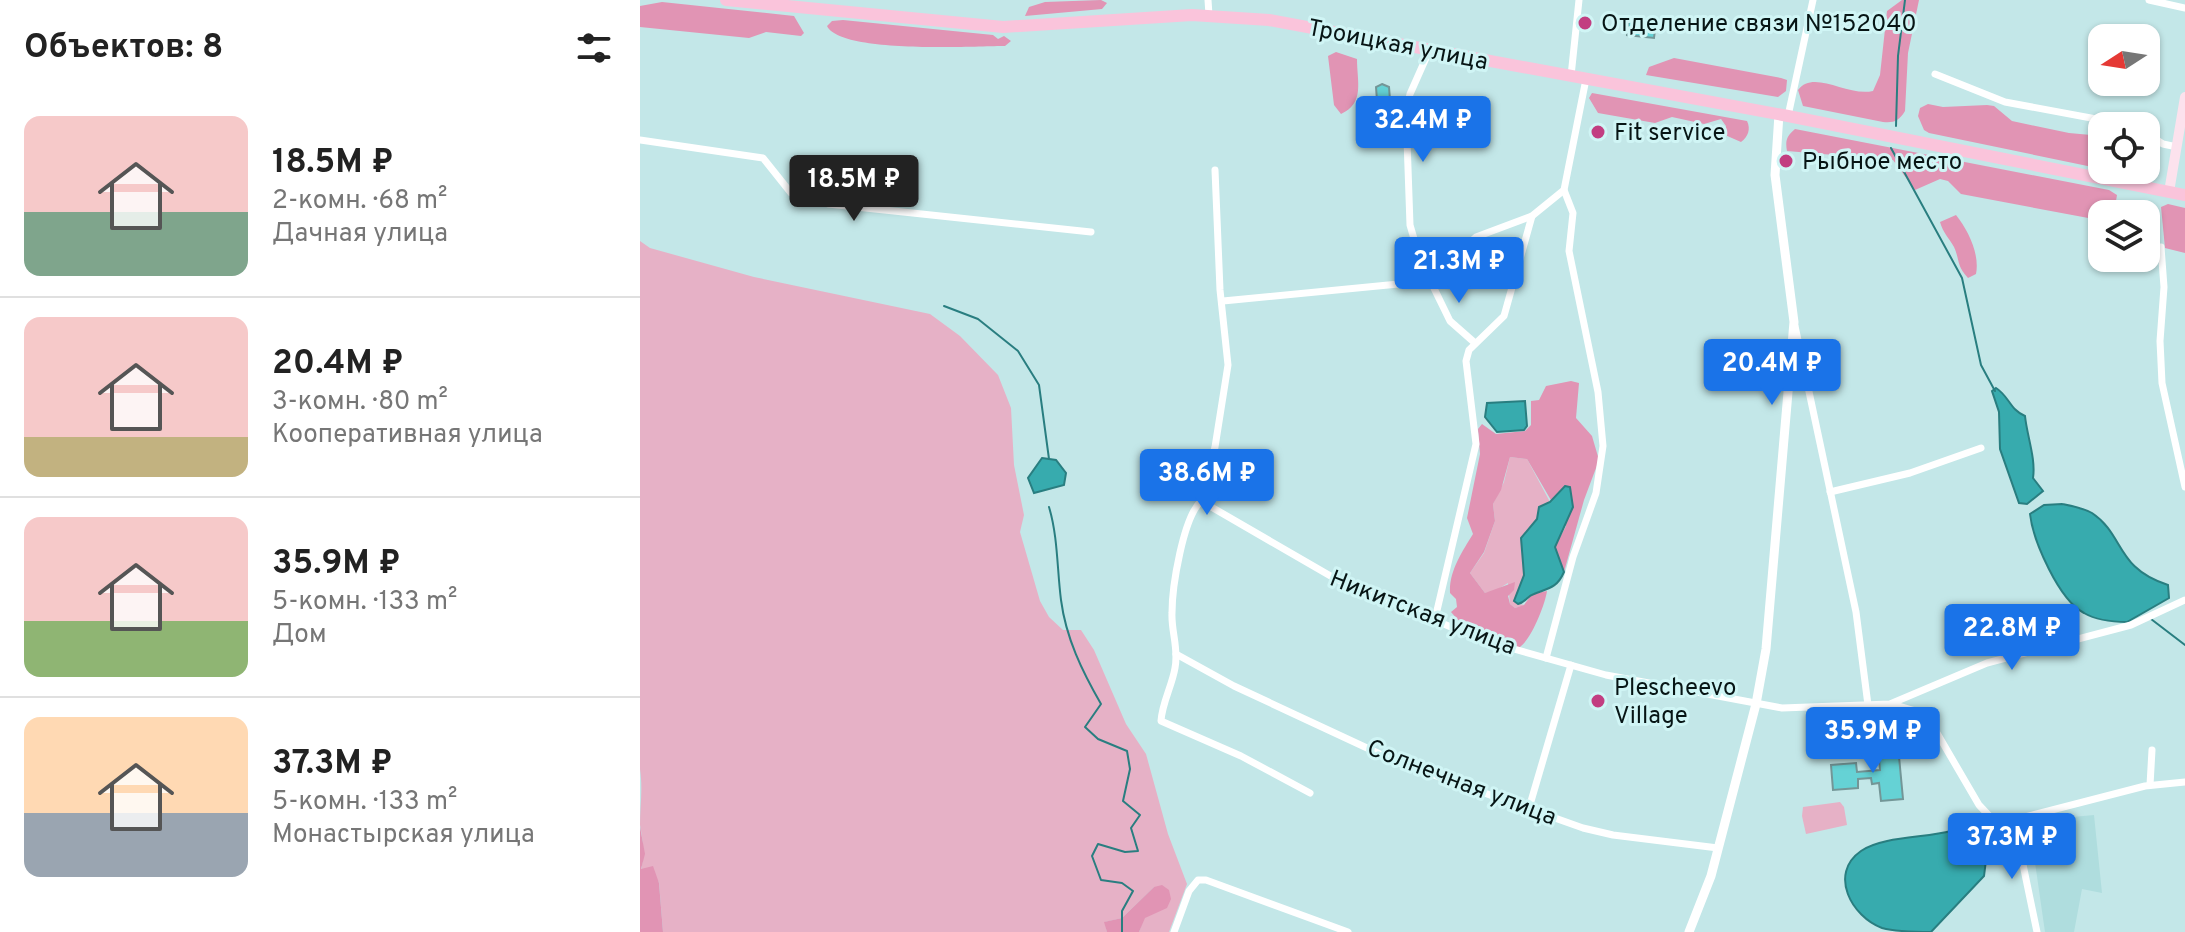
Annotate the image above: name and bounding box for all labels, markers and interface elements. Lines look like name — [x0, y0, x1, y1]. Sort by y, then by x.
place label: Отделение связи №152040 — [1601, 10, 1917, 40]
street label: Троицкая улица — [1305, 14, 1490, 78]
marker: Отделение связи №152040 — [1576, 14, 1594, 32]
north arrow — [2088, 24, 2160, 96]
map controls — [2088, 24, 2160, 272]
icon: filters — [572, 26, 616, 70]
text: Объектов: 8 — [24, 27, 223, 70]
pin: 32.4M ₽ — [1349, 96, 1497, 164]
text: 32.4M ₽ — [1374, 105, 1472, 138]
button: locate — [2088, 112, 2160, 184]
place label: Fit service — [1614, 119, 1726, 149]
marker: Fit service — [1589, 123, 1607, 141]
text: 18.5M ₽ — [272, 142, 394, 185]
icon: home — [88, 148, 184, 244]
place label: Рыбное место — [1802, 148, 1962, 178]
marker: Рыбное место — [1777, 152, 1795, 170]
pin: 18.5M ₽ — [780, 155, 928, 223]
text: 18.5M ₽ — [808, 164, 901, 197]
text: 2-комн. · 68 m² — [272, 185, 448, 218]
button: layers — [2088, 200, 2160, 272]
text: Дачная улица — [272, 218, 448, 251]
pin: 21.3M ₽ — [1385, 237, 1533, 305]
text: 21.3M ₽ — [1413, 246, 1505, 279]
pin: 20.4M ₽ — [1698, 339, 1846, 407]
text: 20.4M ₽ — [272, 343, 404, 386]
text: 20.4M ₽ — [1722, 348, 1822, 381]
icon: home — [88, 349, 184, 445]
text: 3-комн. · 80 m² — [272, 386, 448, 419]
text: Кооперативная улица — [272, 419, 543, 452]
pin: 38.6M ₽ — [1133, 449, 1281, 517]
text: 38.6M ₽ — [1158, 458, 1256, 491]
text: 35.9M ₽ — [272, 543, 401, 586]
icon: home — [88, 549, 184, 645]
street label: Никитская улица — [1325, 565, 1519, 663]
text: 5-комн. · 133 m² — [272, 586, 457, 619]
pin: 22.8M ₽ — [1938, 604, 2086, 672]
text: 22.8M ₽ — [1963, 613, 2062, 646]
text: Дом — [272, 619, 327, 652]
place label: Plescheevo Village — [1614, 674, 1736, 732]
marker: Plescheevo Village — [1589, 692, 1607, 710]
pin: 35.9M ₽ — [1799, 707, 1947, 775]
text: 35.9M ₽ — [1824, 716, 1922, 749]
street label: Солнечная улица — [1362, 734, 1560, 834]
text: 37.3M ₽ — [272, 743, 393, 786]
icon: home — [88, 749, 184, 845]
text: 5-комн. · 133 m² — [272, 786, 457, 819]
pin: 37.3M ₽ — [1938, 813, 2086, 881]
text: Монастырская улица — [272, 819, 535, 852]
text: 37.3M ₽ — [1966, 822, 2058, 855]

